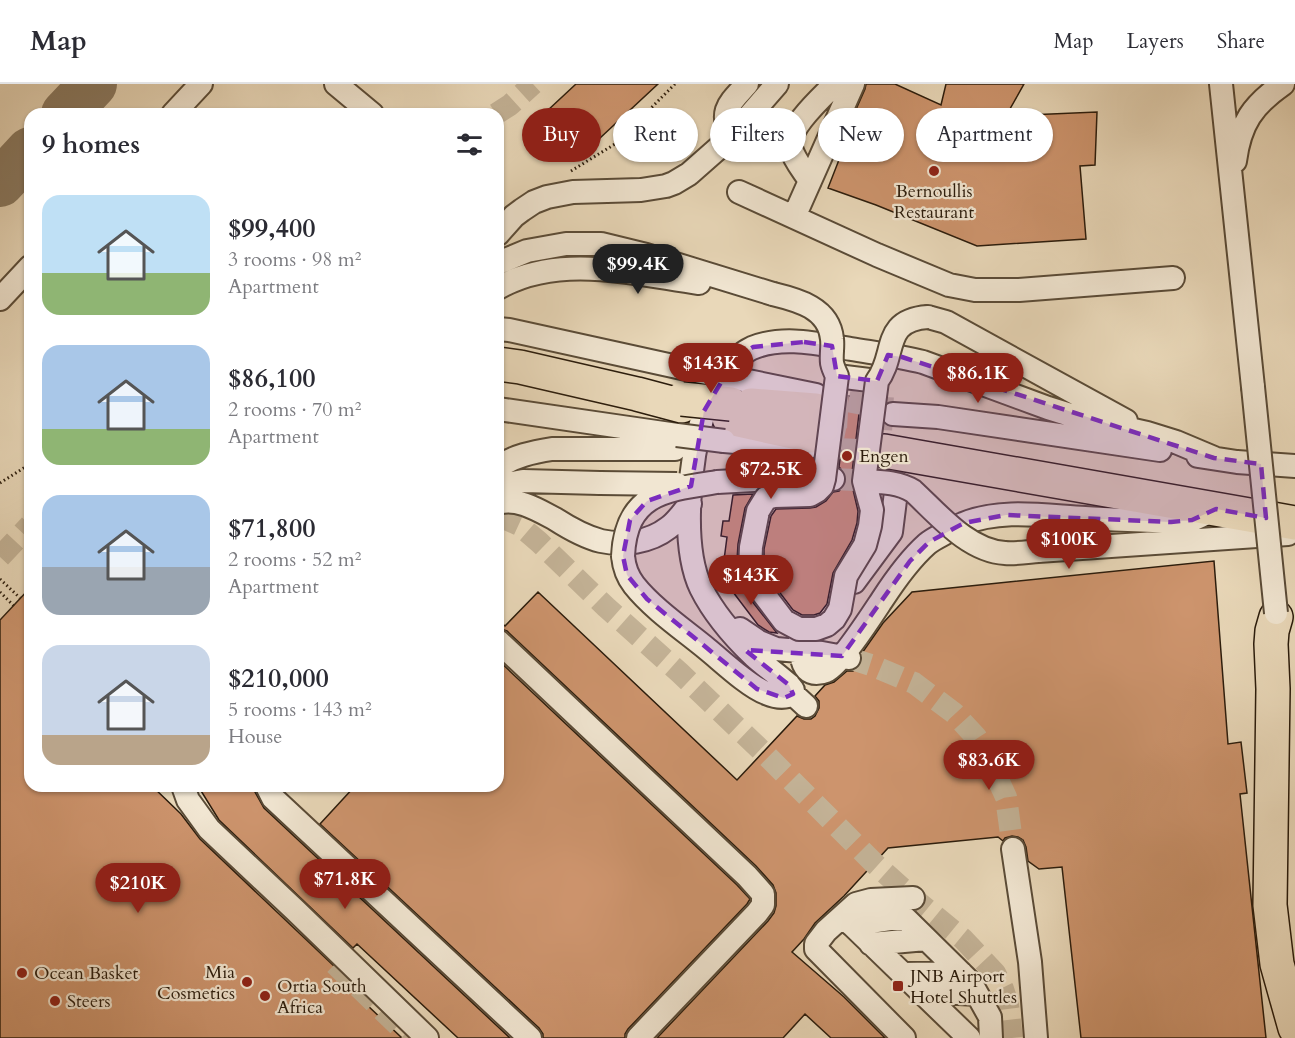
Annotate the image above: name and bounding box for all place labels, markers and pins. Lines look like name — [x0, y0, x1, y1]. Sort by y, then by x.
marker: Bernoullis Restaurant — [927, 164, 941, 178]
place label: Bernoullis Restaurant — [894, 179, 974, 225]
pin: $99.4K — [589, 244, 687, 295]
pin: $143K — [669, 343, 753, 394]
pin: $86.1K — [929, 353, 1027, 404]
place label: Engen — [859, 444, 910, 469]
pin: $72.5K — [722, 449, 820, 500]
marker: Engen — [840, 449, 854, 463]
pin: $100K — [1027, 519, 1111, 570]
pin: $143K — [709, 555, 793, 606]
pin: $83.6K — [940, 740, 1038, 791]
pin: $71.8K — [296, 859, 394, 910]
pin: $210K — [96, 863, 180, 914]
place label: Mia Cosmetics — [157, 960, 235, 1006]
place label: Ocean Basket — [34, 961, 139, 986]
place label: JNB Airport Hotel Shuttles — [907, 964, 1017, 1010]
marker: Ocean Basket — [15, 966, 29, 980]
place label: Ortia South Africa — [277, 974, 367, 1020]
marker: Mia Cosmetics — [240, 975, 254, 989]
marker: JNB Airport Hotel Shuttles — [891, 979, 905, 993]
place label: Steers — [67, 989, 111, 1014]
marker: Ortia South Africa — [258, 989, 272, 1003]
marker: Steers — [48, 994, 62, 1008]

